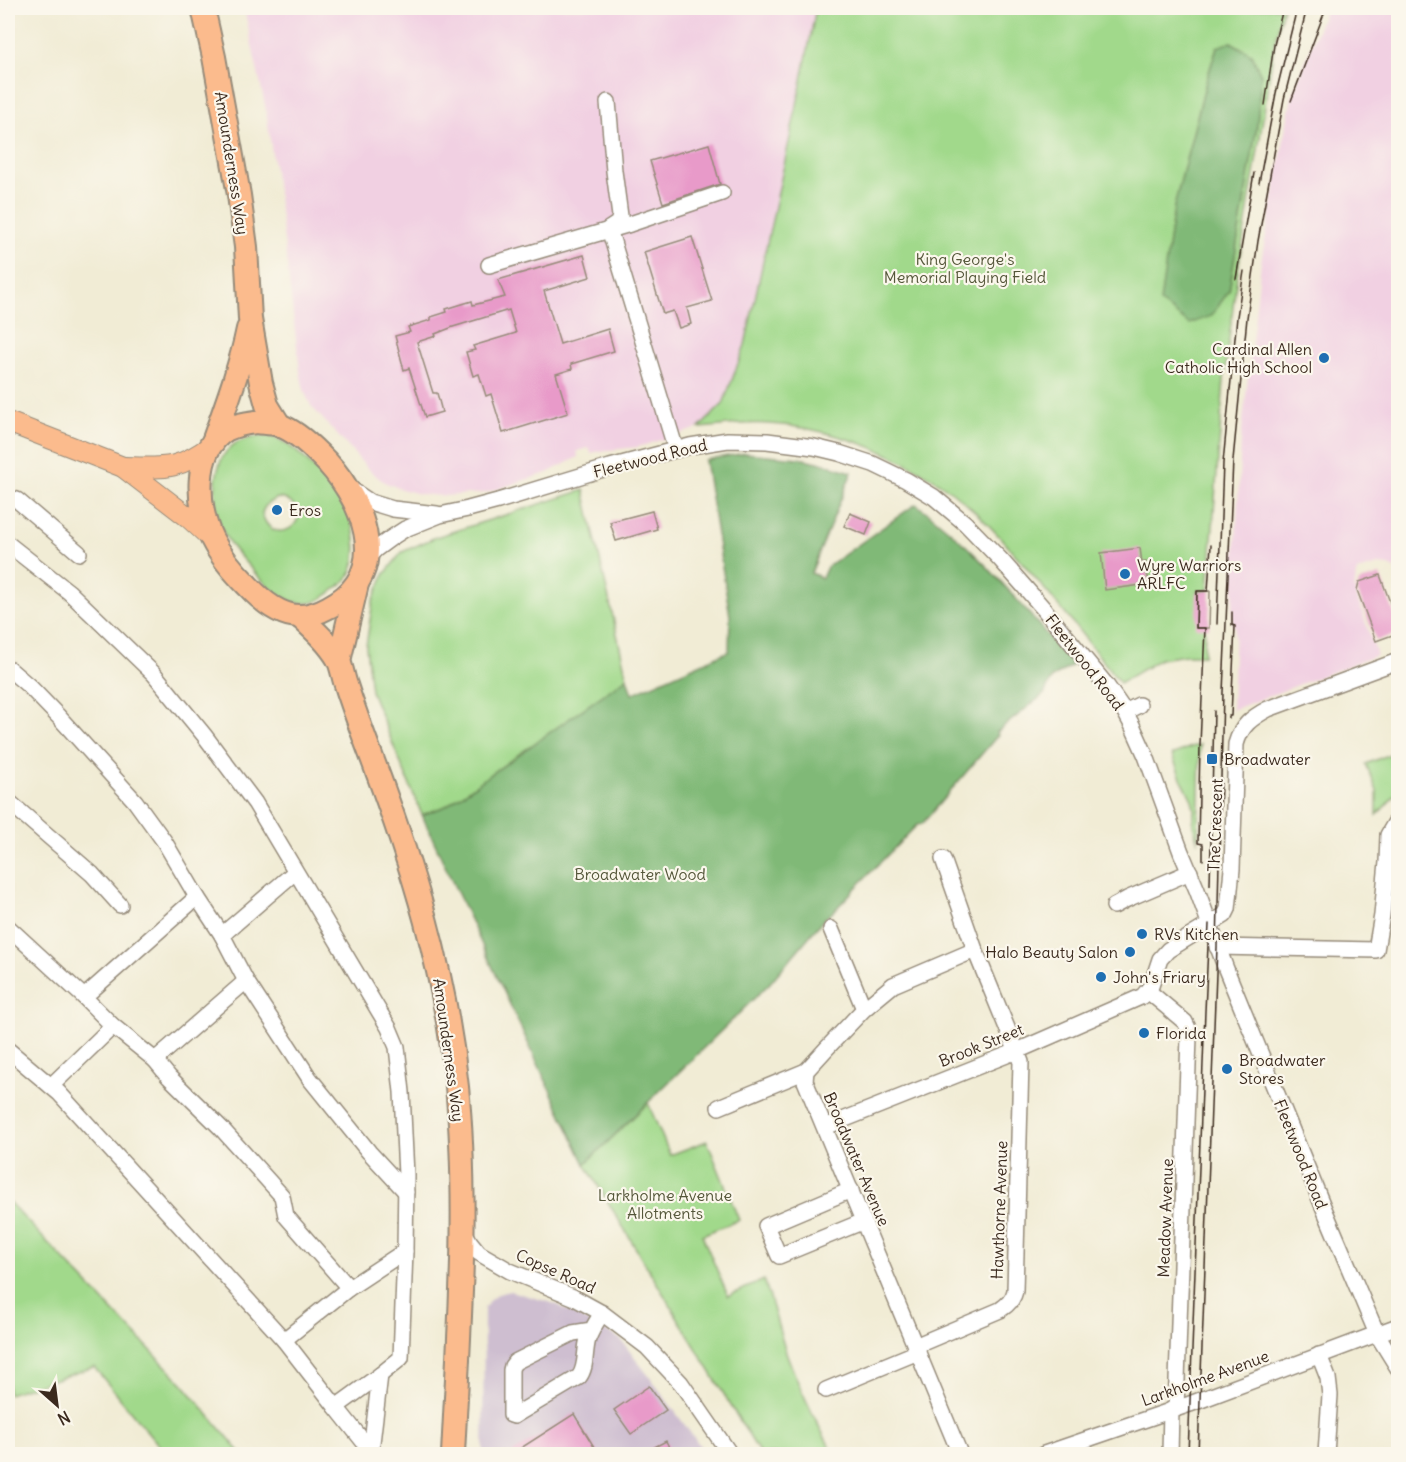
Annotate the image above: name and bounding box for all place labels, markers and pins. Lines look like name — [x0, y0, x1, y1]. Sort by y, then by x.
place label: Cardinal Allen Catholic High School — [1165, 339, 1312, 377]
marker: Cardinal Allen Catholic High School — [1317, 351, 1331, 365]
place label: Eros — [289, 500, 321, 520]
marker: Eros — [270, 503, 284, 517]
place label: Wyre Warriors ARLFC — [1137, 555, 1241, 593]
marker: Wyre Warriors ARLFC — [1118, 567, 1132, 581]
place label: Broadwater — [1224, 749, 1311, 769]
marker: Broadwater — [1205, 752, 1219, 766]
place label: RVs Kitchen — [1154, 924, 1239, 944]
marker: RVs Kitchen — [1135, 927, 1149, 941]
place label: Halo Beauty Salon — [985, 942, 1118, 962]
marker: Halo Beauty Salon — [1123, 945, 1137, 959]
place label: John's Friary — [1113, 967, 1206, 987]
marker: John's Friary — [1094, 970, 1108, 984]
place label: Florida — [1156, 1023, 1206, 1043]
marker: Florida — [1137, 1026, 1151, 1040]
place label: Broadwater Stores — [1239, 1050, 1326, 1088]
marker: Broadwater Stores — [1220, 1062, 1234, 1076]

